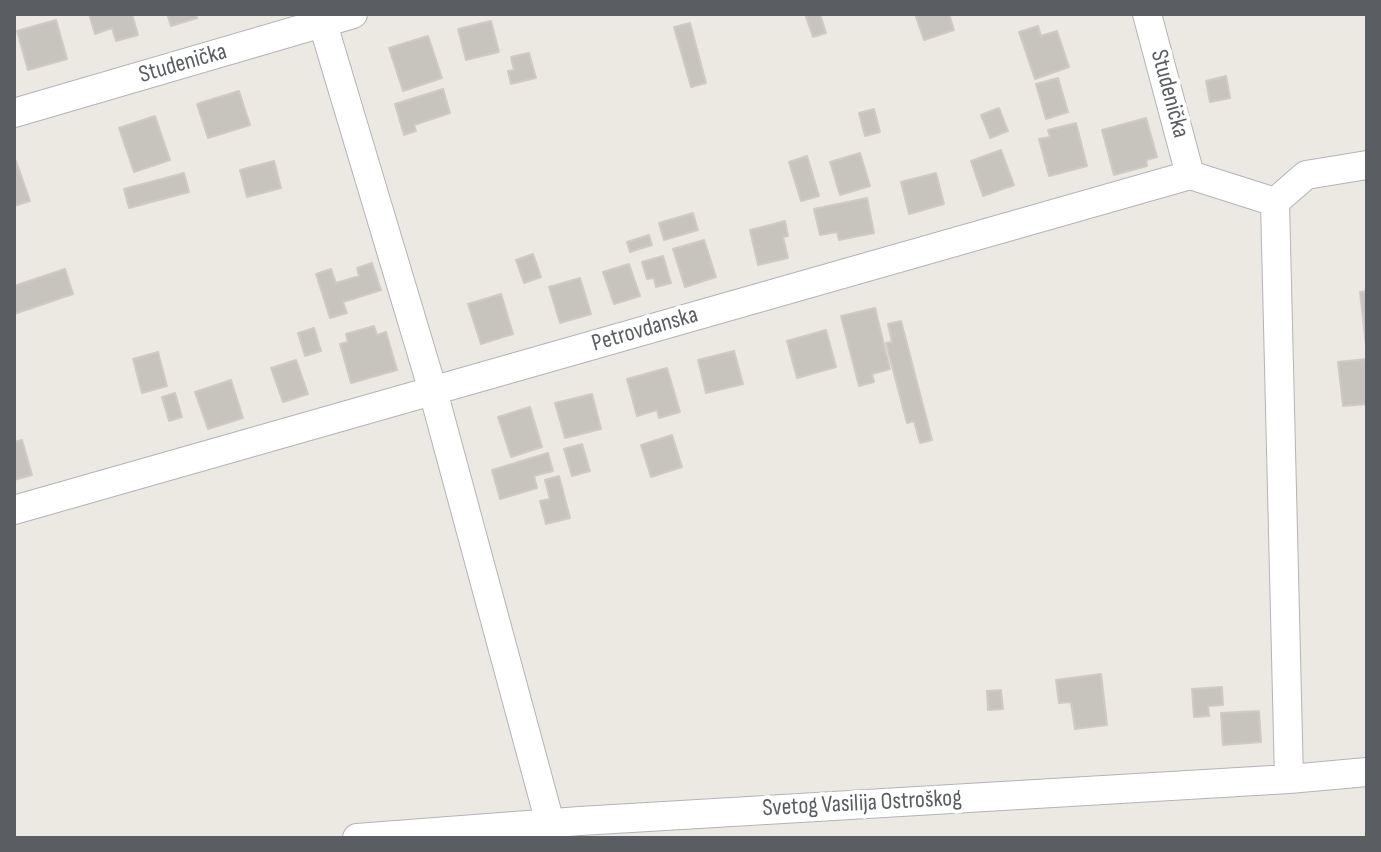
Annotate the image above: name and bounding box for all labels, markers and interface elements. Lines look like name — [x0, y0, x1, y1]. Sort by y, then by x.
street label: Studenička — [136, 38, 230, 90]
street label: Studenička — [1143, 47, 1195, 141]
street label: Petrovdanska — [589, 301, 701, 359]
street label: Svetog Vasilija Ostroškog — [762, 784, 962, 824]

